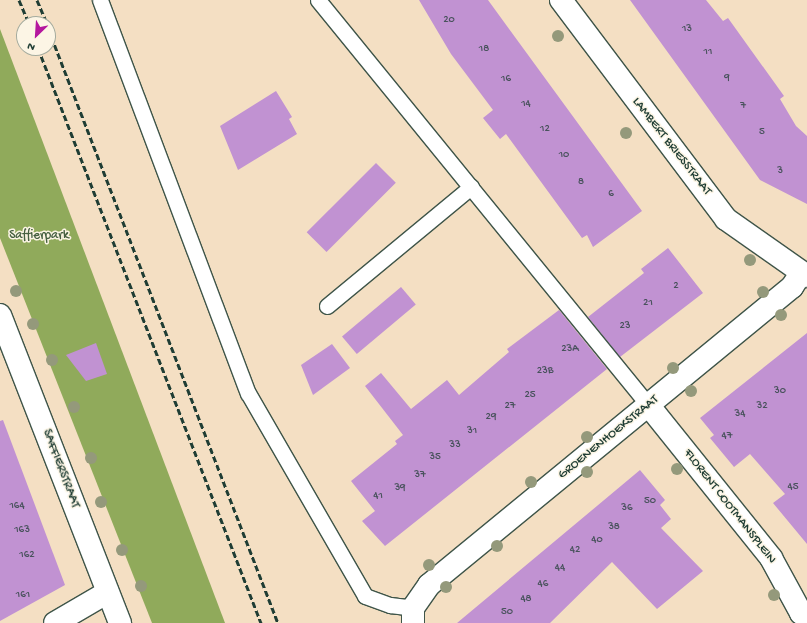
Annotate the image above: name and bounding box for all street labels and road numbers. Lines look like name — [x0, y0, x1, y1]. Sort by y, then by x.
street label: LAMBERT BRIESSTRAAT — [628, 95, 714, 199]
street label: GROENENHOEKSTRAAT — [556, 393, 662, 483]
street label: SAFFIERSTRAAT — [38, 427, 82, 511]
street label: FLORENT COOTMANSPLEIN — [679, 447, 779, 567]

